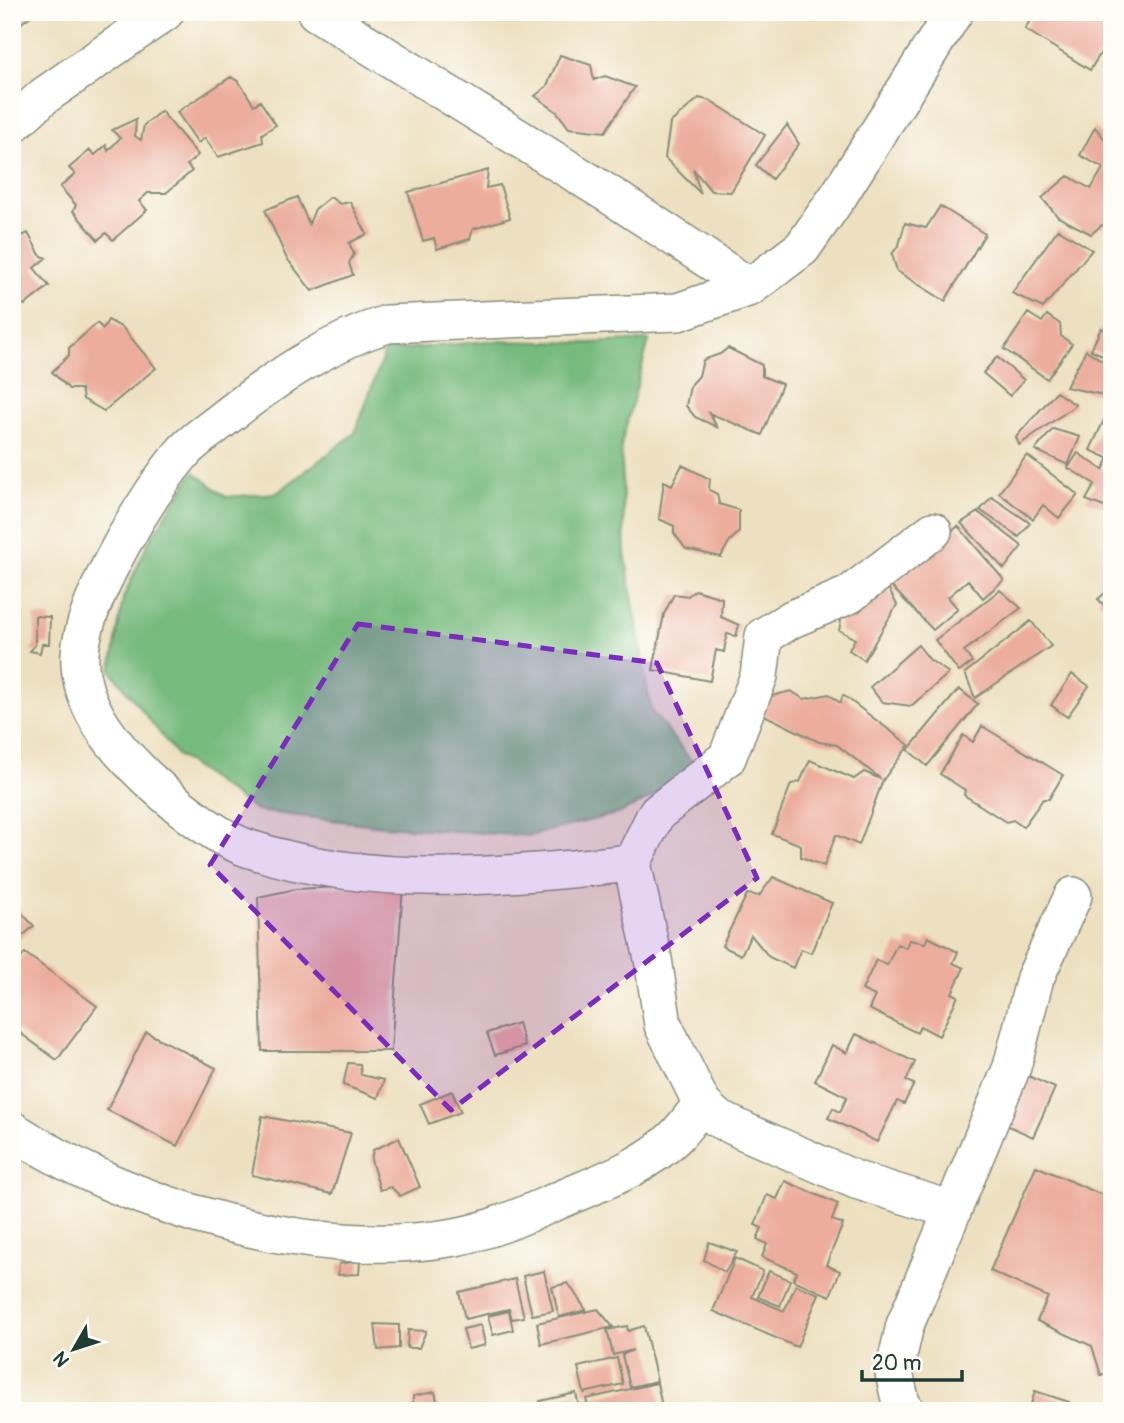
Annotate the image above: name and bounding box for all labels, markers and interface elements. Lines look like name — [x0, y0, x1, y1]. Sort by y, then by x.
north arrow — [38, 1314, 108, 1384]
scale bar — [862, 1339, 961, 1383]
text: N — [48, 1346, 75, 1372]
text: 20 m — [872, 1350, 921, 1377]

